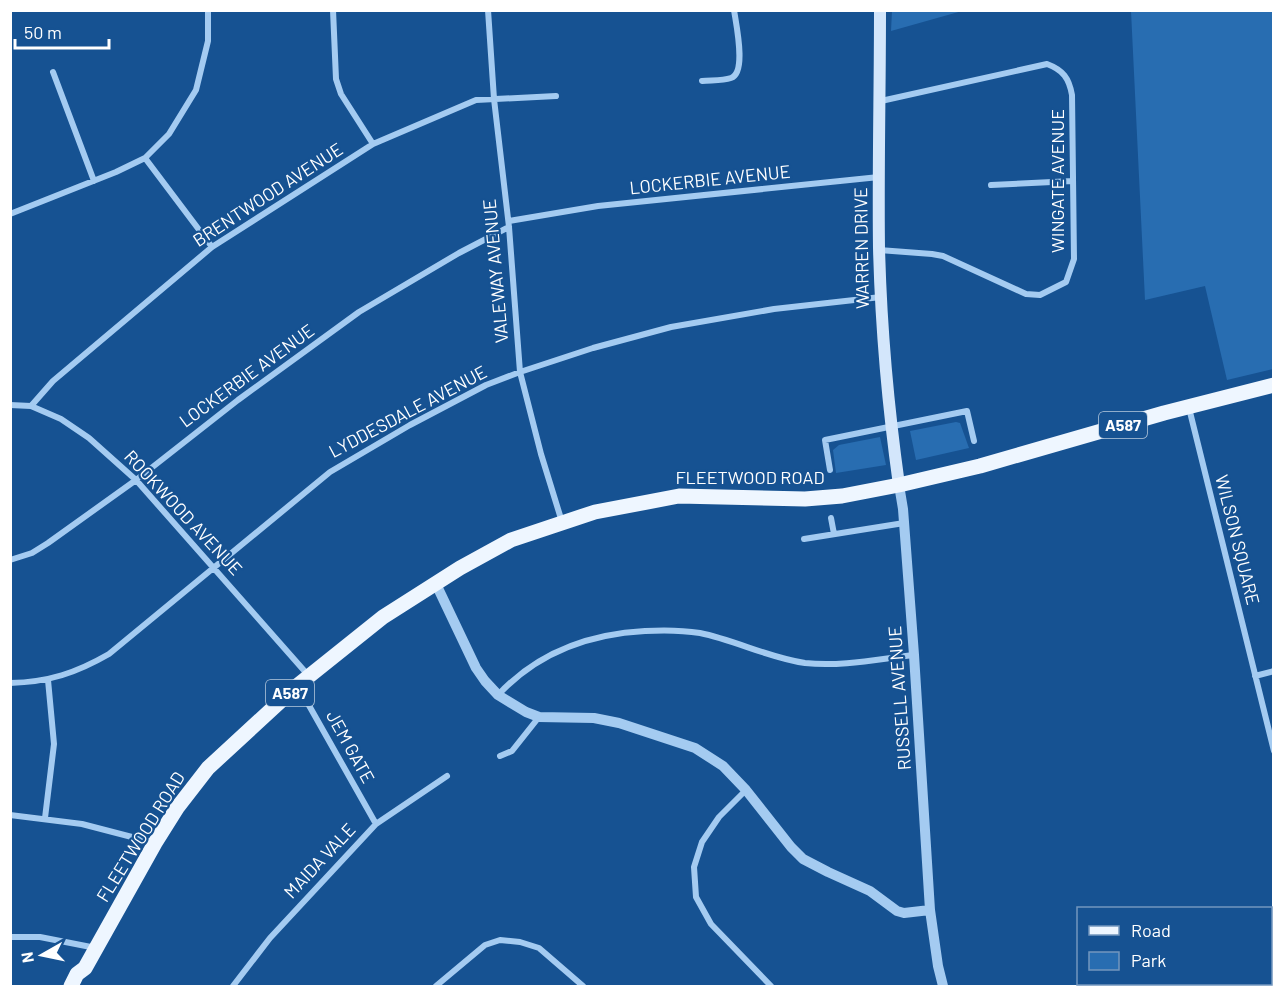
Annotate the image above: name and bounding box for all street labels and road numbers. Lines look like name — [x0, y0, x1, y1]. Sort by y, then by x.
street label: WINGATE AVENUE — [1046, 109, 1068, 253]
street label: BRENTWOOD AVENUE — [188, 138, 346, 251]
street label: LOCKERBIE AVENUE — [628, 160, 791, 198]
street label: WARREN DRIVE — [849, 187, 873, 309]
street label: VALEWAY AVENUE — [478, 198, 512, 344]
street label: LOCKERBIE AVENUE — [175, 319, 318, 432]
street label: LYDDESDALE AVENUE — [325, 360, 490, 462]
road number: A587 — [1099, 412, 1147, 438]
street label: ROOKWOOD AVENUE — [120, 445, 247, 579]
street label: FLEETWOOD ROAD — [675, 466, 825, 488]
street label: WILSON SQUARE — [1211, 472, 1265, 607]
street label: RUSSELL AVENUE — [883, 625, 915, 771]
road number: A587 — [266, 680, 314, 706]
street label: JEM GATE — [322, 706, 380, 787]
street label: FLEETWOOD ROAD — [91, 767, 189, 906]
street label: MAIDA VALE — [279, 818, 360, 902]

